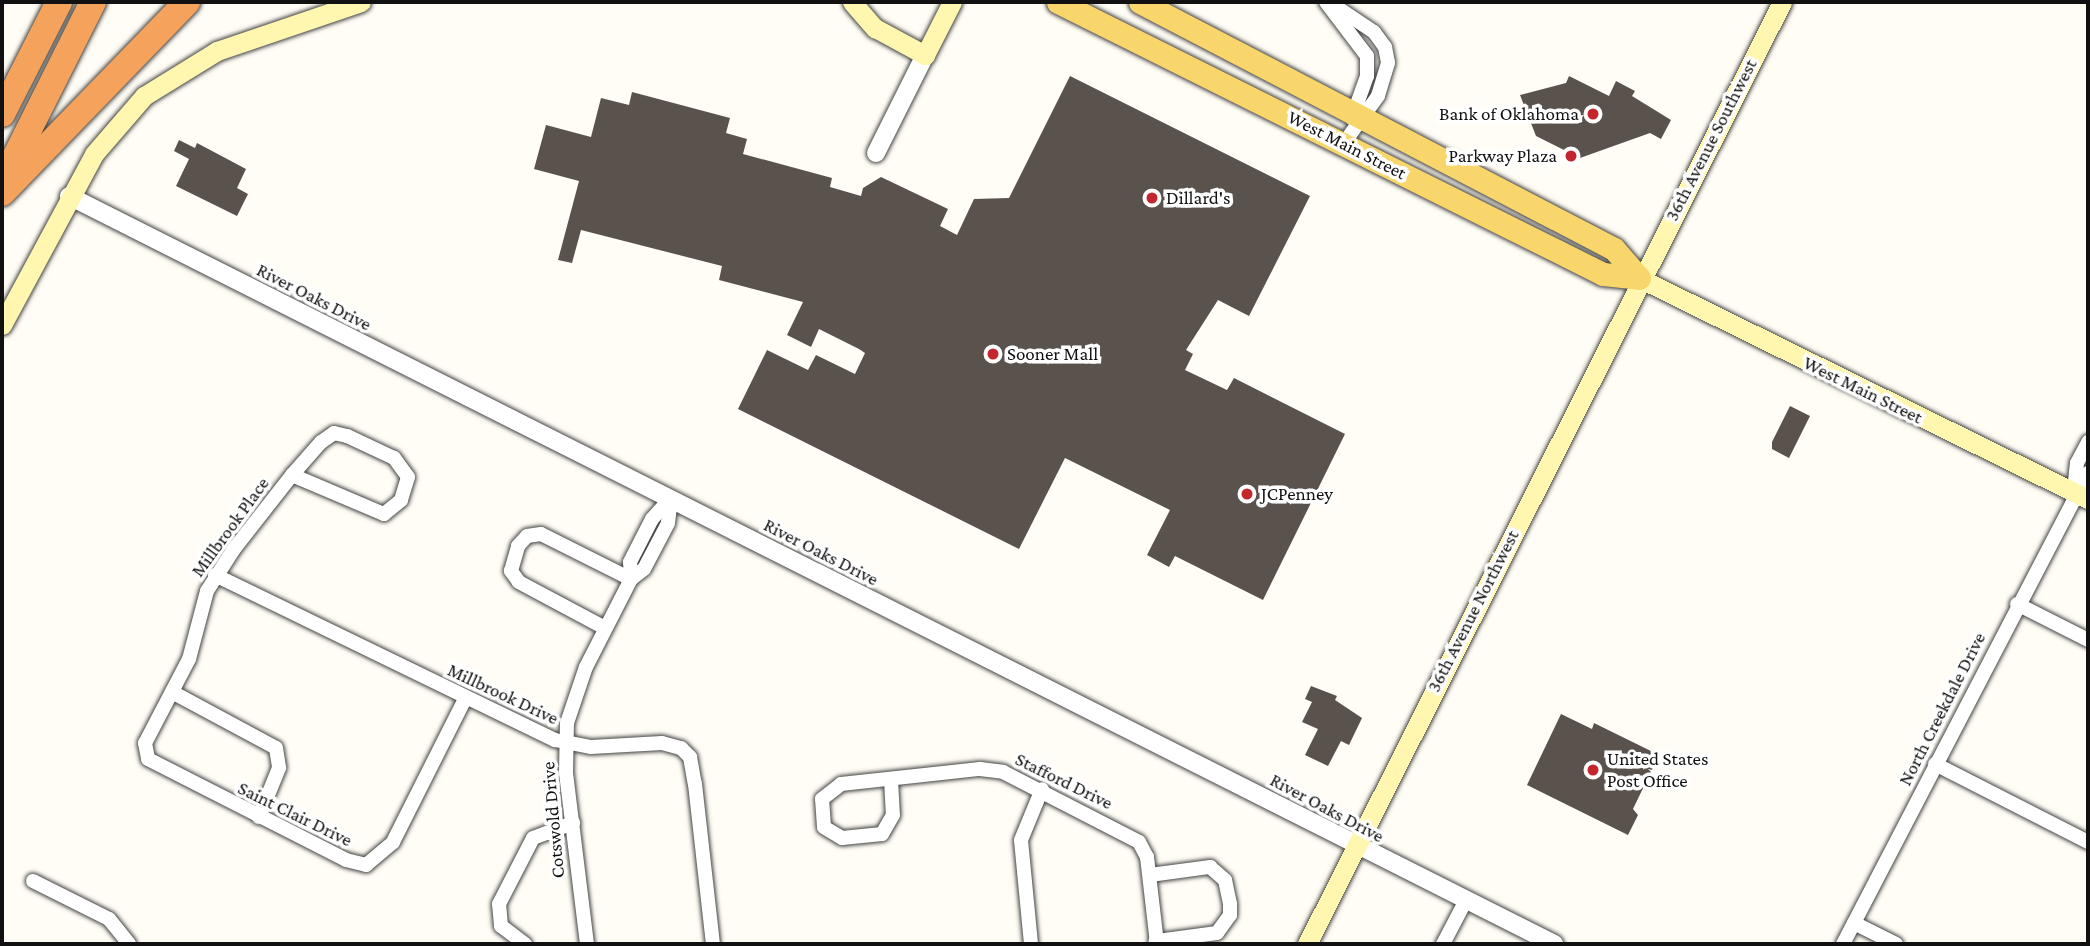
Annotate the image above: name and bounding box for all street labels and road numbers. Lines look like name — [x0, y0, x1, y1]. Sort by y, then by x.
street label: 36th Avenue Southwest — [1660, 55, 1762, 225]
street label: West Main Street — [1284, 105, 1410, 185]
street label: River Oaks Drive — [253, 258, 375, 336]
street label: West Main Street — [1800, 351, 1926, 429]
street label: Millbrook Place — [186, 473, 274, 581]
street label: River Oaks Drive — [760, 513, 882, 591]
street label: 36th Avenue Northwest — [1422, 526, 1524, 696]
street label: North Creekdale Drive — [1894, 629, 1990, 789]
street label: Millbrook Drive — [444, 658, 562, 730]
street label: Stafford Drive — [1012, 748, 1116, 814]
street label: Cotswold Drive — [537, 761, 569, 879]
street label: River Oaks Drive — [1266, 768, 1388, 848]
street label: Saint Clair Drive — [234, 777, 356, 851]

